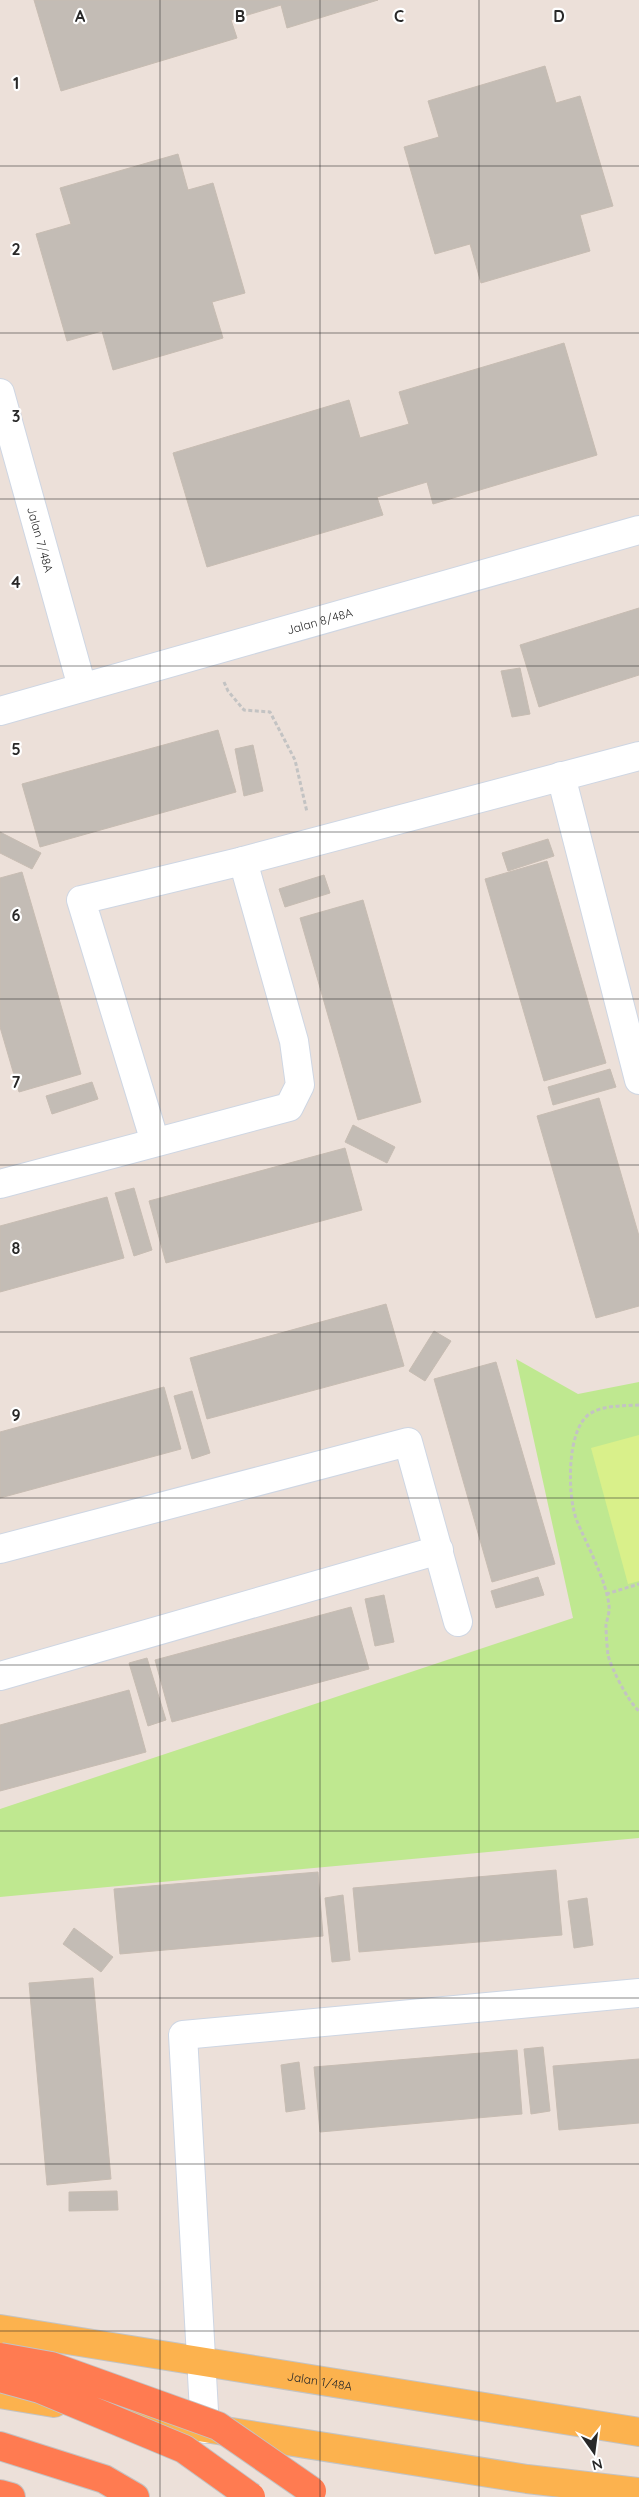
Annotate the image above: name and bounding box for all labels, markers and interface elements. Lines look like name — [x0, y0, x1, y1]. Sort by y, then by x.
text: A — [75, 6, 86, 26]
text: B — [235, 6, 245, 26]
text: C — [394, 6, 404, 26]
text: D — [553, 6, 565, 26]
text: 1 — [13, 73, 19, 93]
text: 2 — [11, 239, 21, 259]
text: 3 — [12, 406, 20, 426]
street label: Jalan 7/48A — [25, 505, 57, 574]
text: 4 — [11, 572, 21, 592]
street label: Jalan 8/48A — [285, 604, 354, 637]
text: 5 — [11, 739, 21, 759]
text: 6 — [12, 905, 21, 925]
text: 7 — [12, 1072, 21, 1092]
text: 8 — [12, 1238, 21, 1258]
text: 9 — [11, 1405, 21, 1425]
street label: Jalan 1/48A — [286, 2368, 354, 2393]
north arrow — [569, 2427, 619, 2477]
text: N — [590, 2455, 604, 2475]

